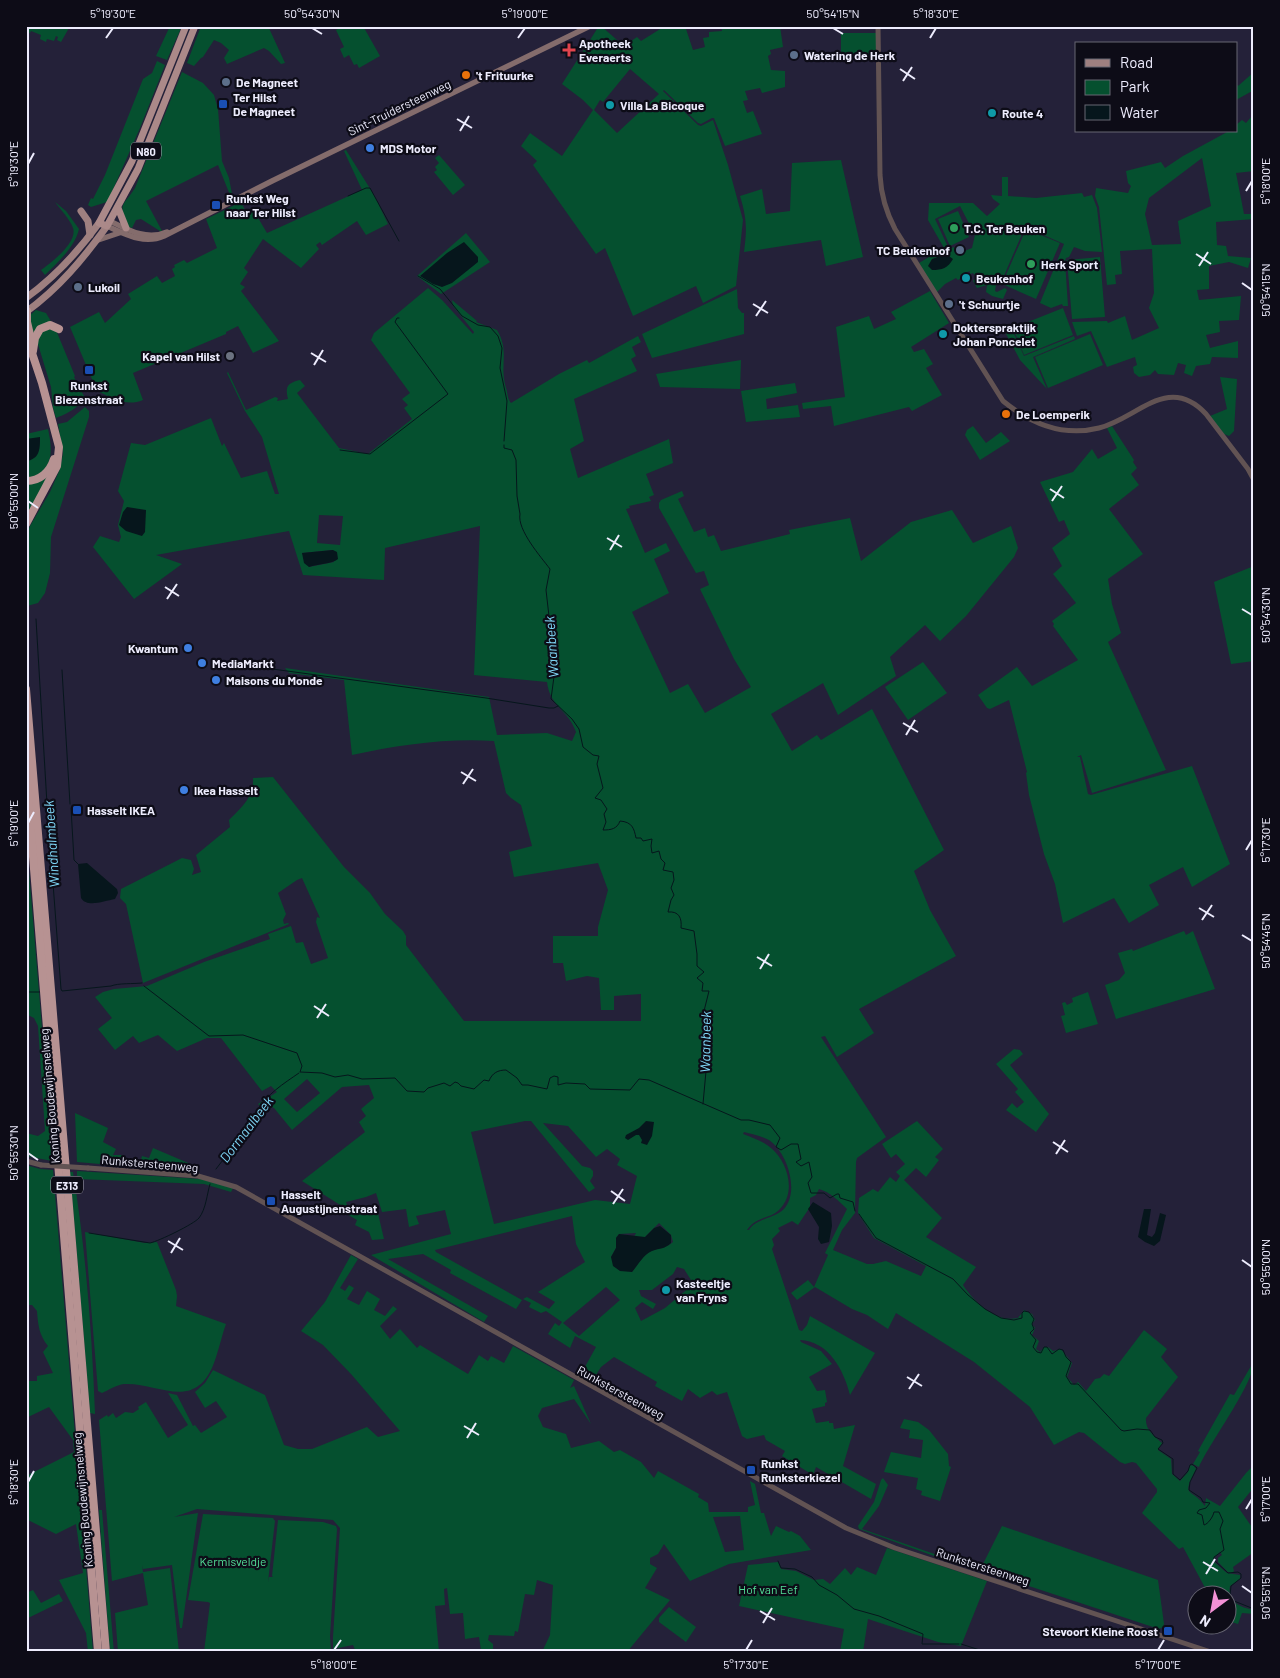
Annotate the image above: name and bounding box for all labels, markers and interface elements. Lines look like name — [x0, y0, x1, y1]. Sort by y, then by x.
text: 5°19'30"E — [90, 6, 136, 20]
text: 50°54'30"N — [284, 6, 340, 20]
text: 5°19'00"E — [502, 6, 548, 20]
text: 50°54'15"N — [806, 6, 860, 20]
text: 5°18'30"E — [913, 6, 959, 20]
place label: Apotheek Everaerts — [579, 36, 632, 64]
legend — [1075, 42, 1238, 132]
marker: Apotheek Everaerts — [563, 44, 575, 56]
place label: Watering de Herk — [804, 48, 896, 62]
marker: Watering de Herk — [788, 49, 800, 61]
text: Road — [1120, 53, 1153, 71]
place label: 't Frituurke — [476, 68, 534, 82]
marker: 't Frituurke — [460, 69, 472, 81]
place label: De Magneet — [236, 75, 298, 89]
marker: De Magneet — [220, 76, 232, 88]
street label: Sint-Truidersteenweg — [345, 76, 453, 138]
text: Park — [1120, 77, 1150, 95]
place label: Ter Hilst De Magneet — [233, 90, 295, 118]
marker: Ter Hilst De Magneet — [217, 98, 229, 110]
place label: Villa La Bicoque — [620, 98, 705, 112]
marker: Villa La Bicoque — [604, 99, 616, 111]
text: Water — [1120, 103, 1159, 121]
place label: Route 4 — [1002, 106, 1043, 120]
marker: Route 4 — [986, 107, 998, 119]
text: 5°19'30"E — [6, 141, 20, 187]
place label: MDS Motor — [380, 141, 437, 155]
road number: N80 — [131, 142, 161, 160]
marker: MDS Motor — [364, 142, 376, 154]
text: 5°18'00"E — [1258, 158, 1272, 204]
place label: Runkst Weg naar Ter Hilst — [226, 191, 296, 219]
marker: Runkst Weg naar Ter Hilst — [210, 199, 222, 211]
place label: T.C. Ter Beuken — [964, 221, 1045, 235]
marker: T.C. Ter Beuken — [948, 222, 960, 234]
place label: TC Beukenhof — [876, 243, 950, 257]
marker: TC Beukenhof — [954, 244, 966, 256]
place label: Herk Sport — [1041, 257, 1099, 271]
marker: Herk Sport — [1025, 258, 1037, 270]
text: 50°54'15"N — [1258, 263, 1272, 317]
place label: Beukenhof — [976, 271, 1034, 285]
marker: Beukenhof — [960, 272, 972, 284]
place label: Lukoil — [88, 280, 120, 294]
marker: Lukoil — [72, 281, 84, 293]
place label: 't Schuurtje — [959, 297, 1020, 311]
marker: 't Schuurtje — [943, 298, 955, 310]
place label: Dokterspraktijk Johan Poncelet — [953, 320, 1037, 348]
marker: Dokterspraktijk Johan Poncelet — [937, 328, 949, 340]
place label: Kapel van Hilst — [142, 349, 220, 363]
marker: Kapel van Hilst — [224, 350, 236, 362]
marker: Runkst Biezenstraat — [83, 364, 95, 376]
place label: Runkst Biezenstraat — [55, 378, 123, 406]
place label: De Loemperik — [1016, 407, 1090, 421]
marker: De Loemperik — [1000, 408, 1012, 420]
text: 50°55'00"N — [6, 473, 20, 529]
text: 50°54'30"N — [1258, 587, 1272, 643]
water label: Waanbeek — [540, 615, 562, 679]
place label: Kwantum — [128, 641, 178, 655]
marker: Kwantum — [182, 642, 194, 654]
place label: MediaMarkt — [212, 656, 274, 670]
marker: MediaMarkt — [196, 657, 208, 669]
place label: Maisons du Monde — [226, 673, 323, 687]
marker: Maisons du Monde — [210, 674, 222, 686]
place label: Ikea Hasselt — [194, 783, 259, 797]
marker: Ikea Hasselt — [178, 784, 190, 796]
water label: Windhalmbeek — [39, 799, 63, 888]
text: 5°19'00"E — [6, 800, 20, 846]
place label: Hasselt IKEA — [87, 803, 155, 817]
marker: Hasselt IKEA — [71, 804, 83, 816]
text: 5°17'30"E — [1258, 817, 1272, 863]
text: 50°54'45"N — [1258, 913, 1272, 969]
water label: Waanbeek — [696, 1011, 714, 1073]
street label: Koning Boudewijnsnelweg — [36, 1028, 62, 1164]
water label: Dormaalbeek — [216, 1092, 277, 1165]
text: 50°55'30"N — [6, 1125, 20, 1181]
street label: Runkstersteenweg — [101, 1152, 199, 1174]
road number: E313 — [51, 1176, 83, 1194]
place label: Hasselt Augustijnenstraat — [281, 1187, 378, 1215]
marker: Hasselt Augustijnenstraat — [265, 1195, 277, 1207]
text: 50°55'00"N — [1258, 1239, 1272, 1295]
place label: Kasteeltje van Fryns — [676, 1276, 731, 1304]
marker: Kasteeltje van Fryns — [660, 1284, 672, 1296]
street label: Runkstersteenweg — [575, 1362, 667, 1422]
street label: Koning Boudewijnsnelweg — [69, 1432, 95, 1568]
place label: Runkst Runksterkiezel — [761, 1456, 840, 1484]
text: 5°18'30"E — [6, 1459, 20, 1505]
marker: Runkst Runksterkiezel — [745, 1464, 757, 1476]
text: 5°17'00"E — [1258, 1476, 1272, 1522]
street label: Runkstersteenweg — [935, 1544, 1031, 1588]
park label: Kermisveldje — [200, 1554, 266, 1568]
text: 50°55'15"N — [1258, 1566, 1272, 1620]
park label: Hof van Eef — [738, 1582, 798, 1596]
north arrow — [1188, 1586, 1238, 1636]
text: N — [1196, 1612, 1213, 1631]
place label: Stevoort Kleine Roost — [1043, 1624, 1158, 1638]
marker: Stevoort Kleine Roost — [1162, 1625, 1174, 1637]
text: 5°18'00"E — [311, 1657, 357, 1671]
text: 5°17'30"E — [723, 1657, 769, 1671]
text: 5°17'00"E — [1135, 1657, 1181, 1671]

